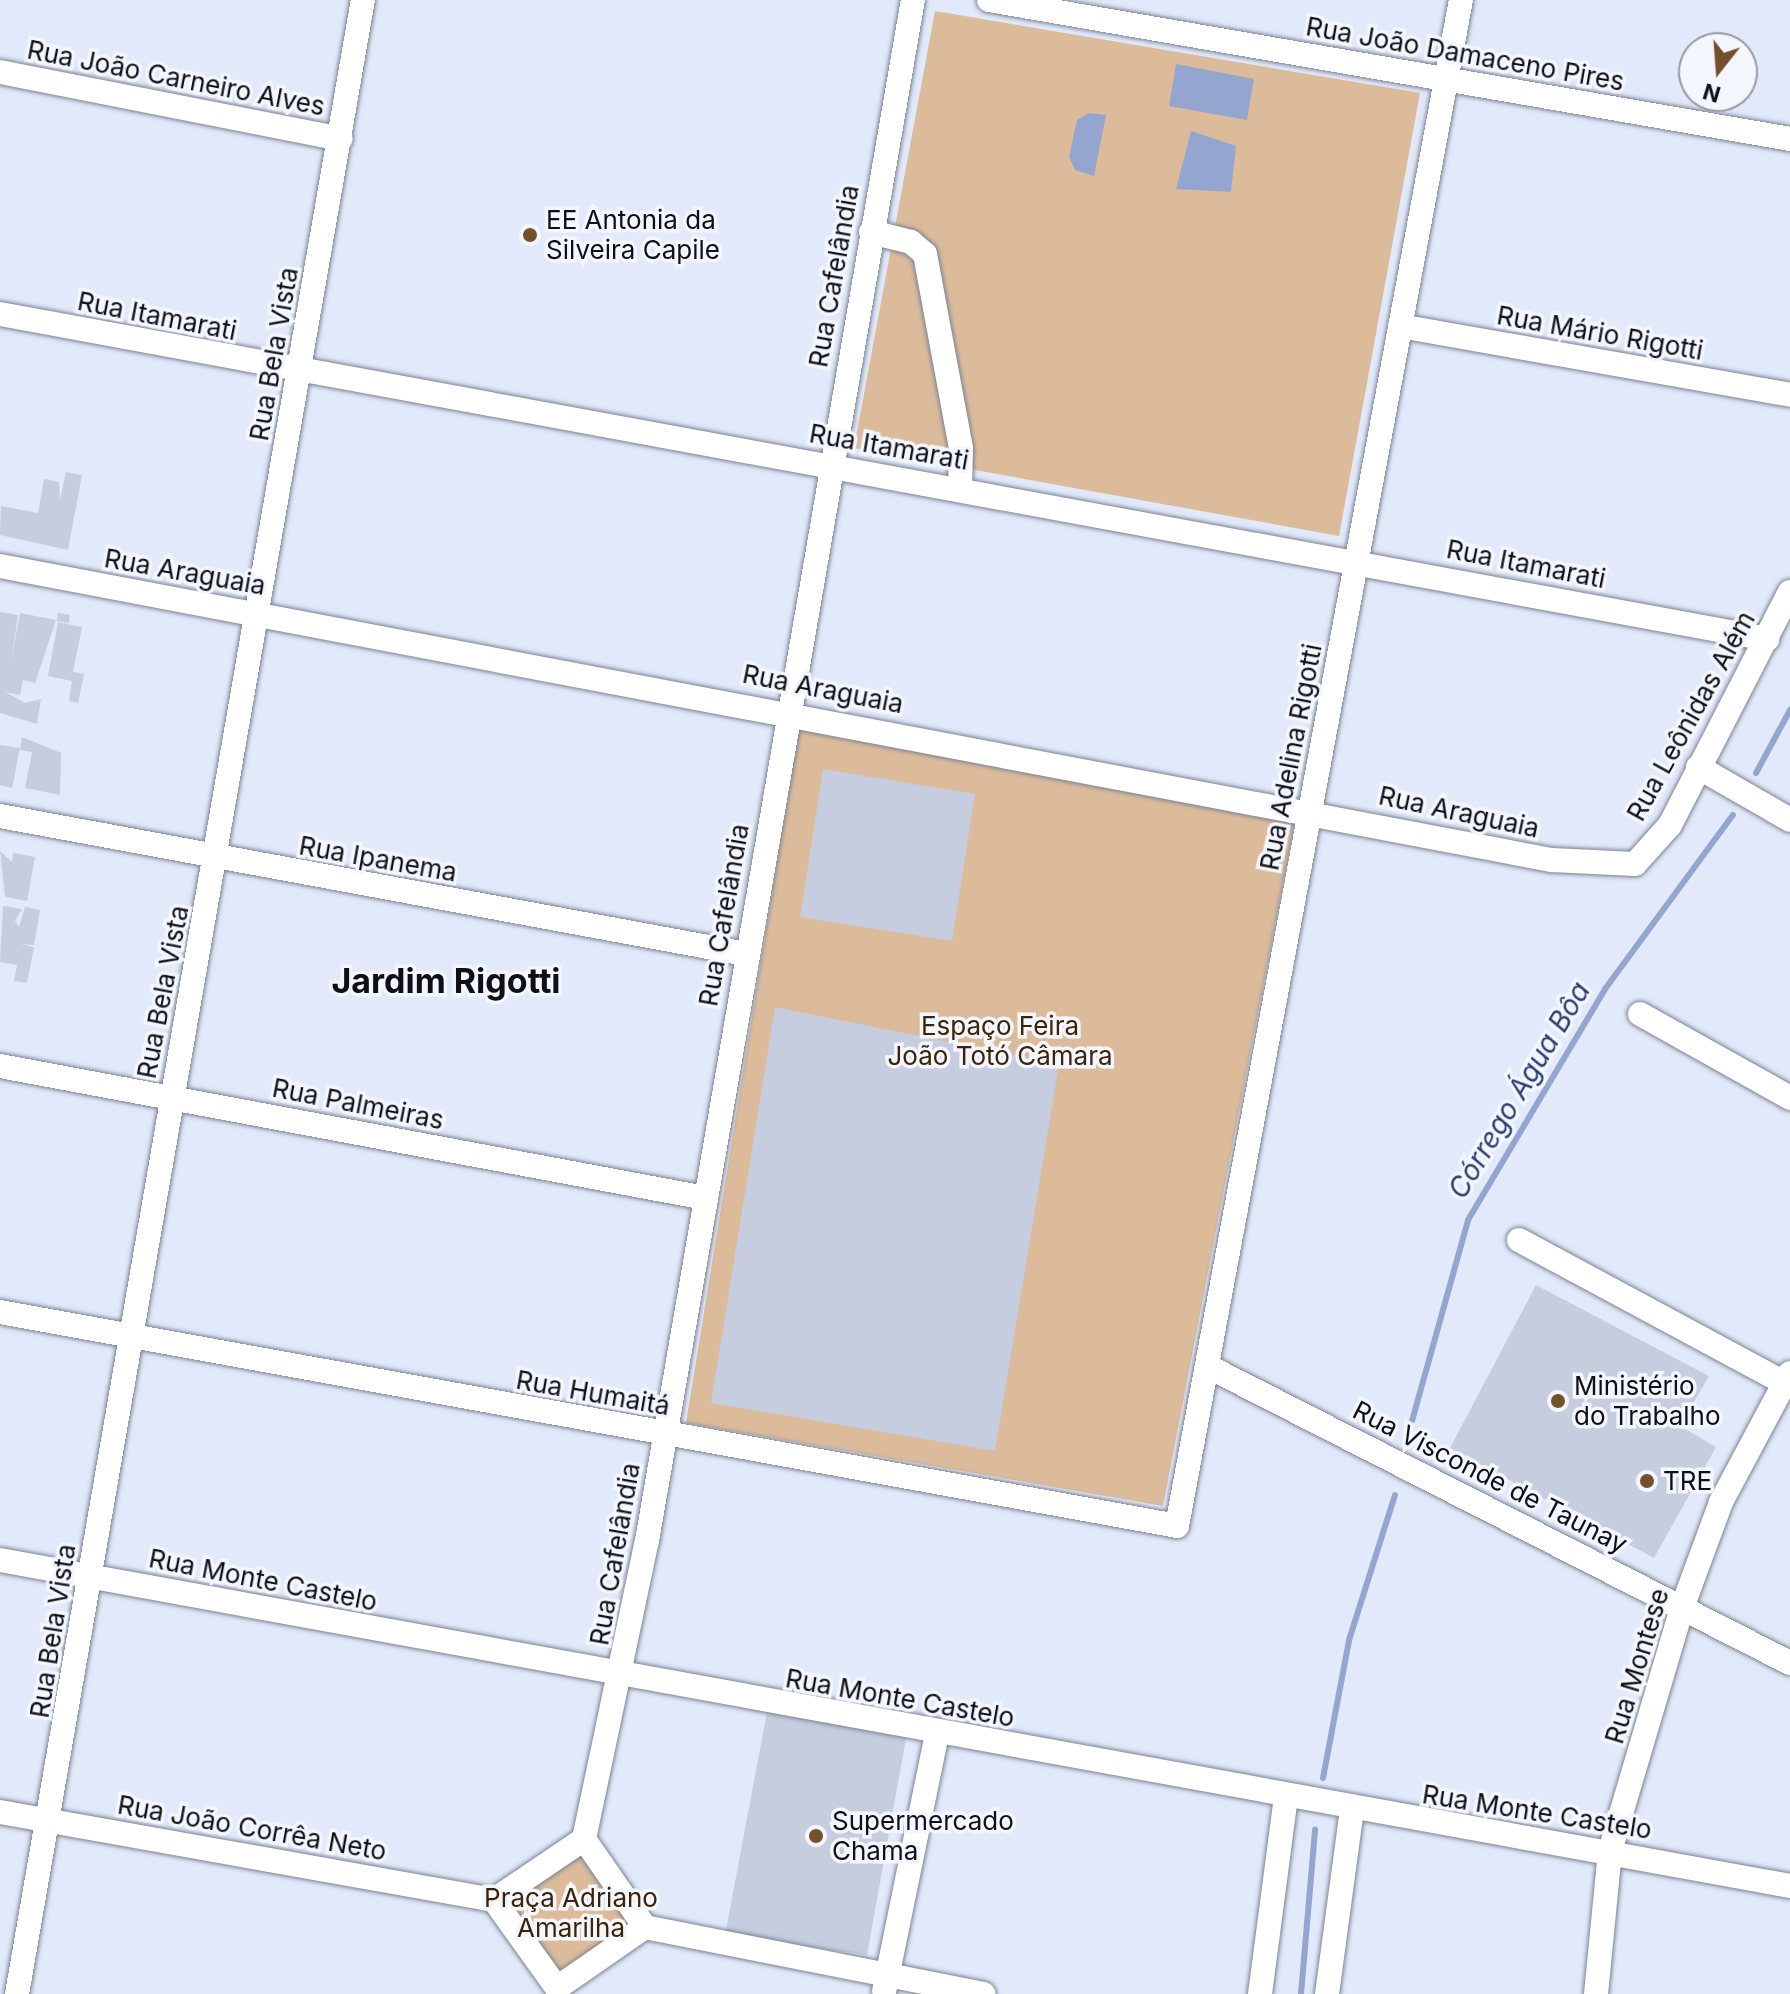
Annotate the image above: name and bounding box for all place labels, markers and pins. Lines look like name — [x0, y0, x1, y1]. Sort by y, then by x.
place label: EE Antonia da Silveira Capile — [546, 204, 720, 266]
marker: EE Antonia da Silveira Capile — [521, 226, 539, 244]
place label: Ministério do Trabalho — [1574, 1370, 1721, 1432]
marker: Ministério do Trabalho — [1549, 1392, 1567, 1410]
place label: TRE — [1663, 1465, 1712, 1497]
marker: TRE — [1638, 1472, 1656, 1490]
place label: Supermercado Chama — [832, 1805, 1014, 1866]
marker: Supermercado Chama — [807, 1827, 825, 1845]

